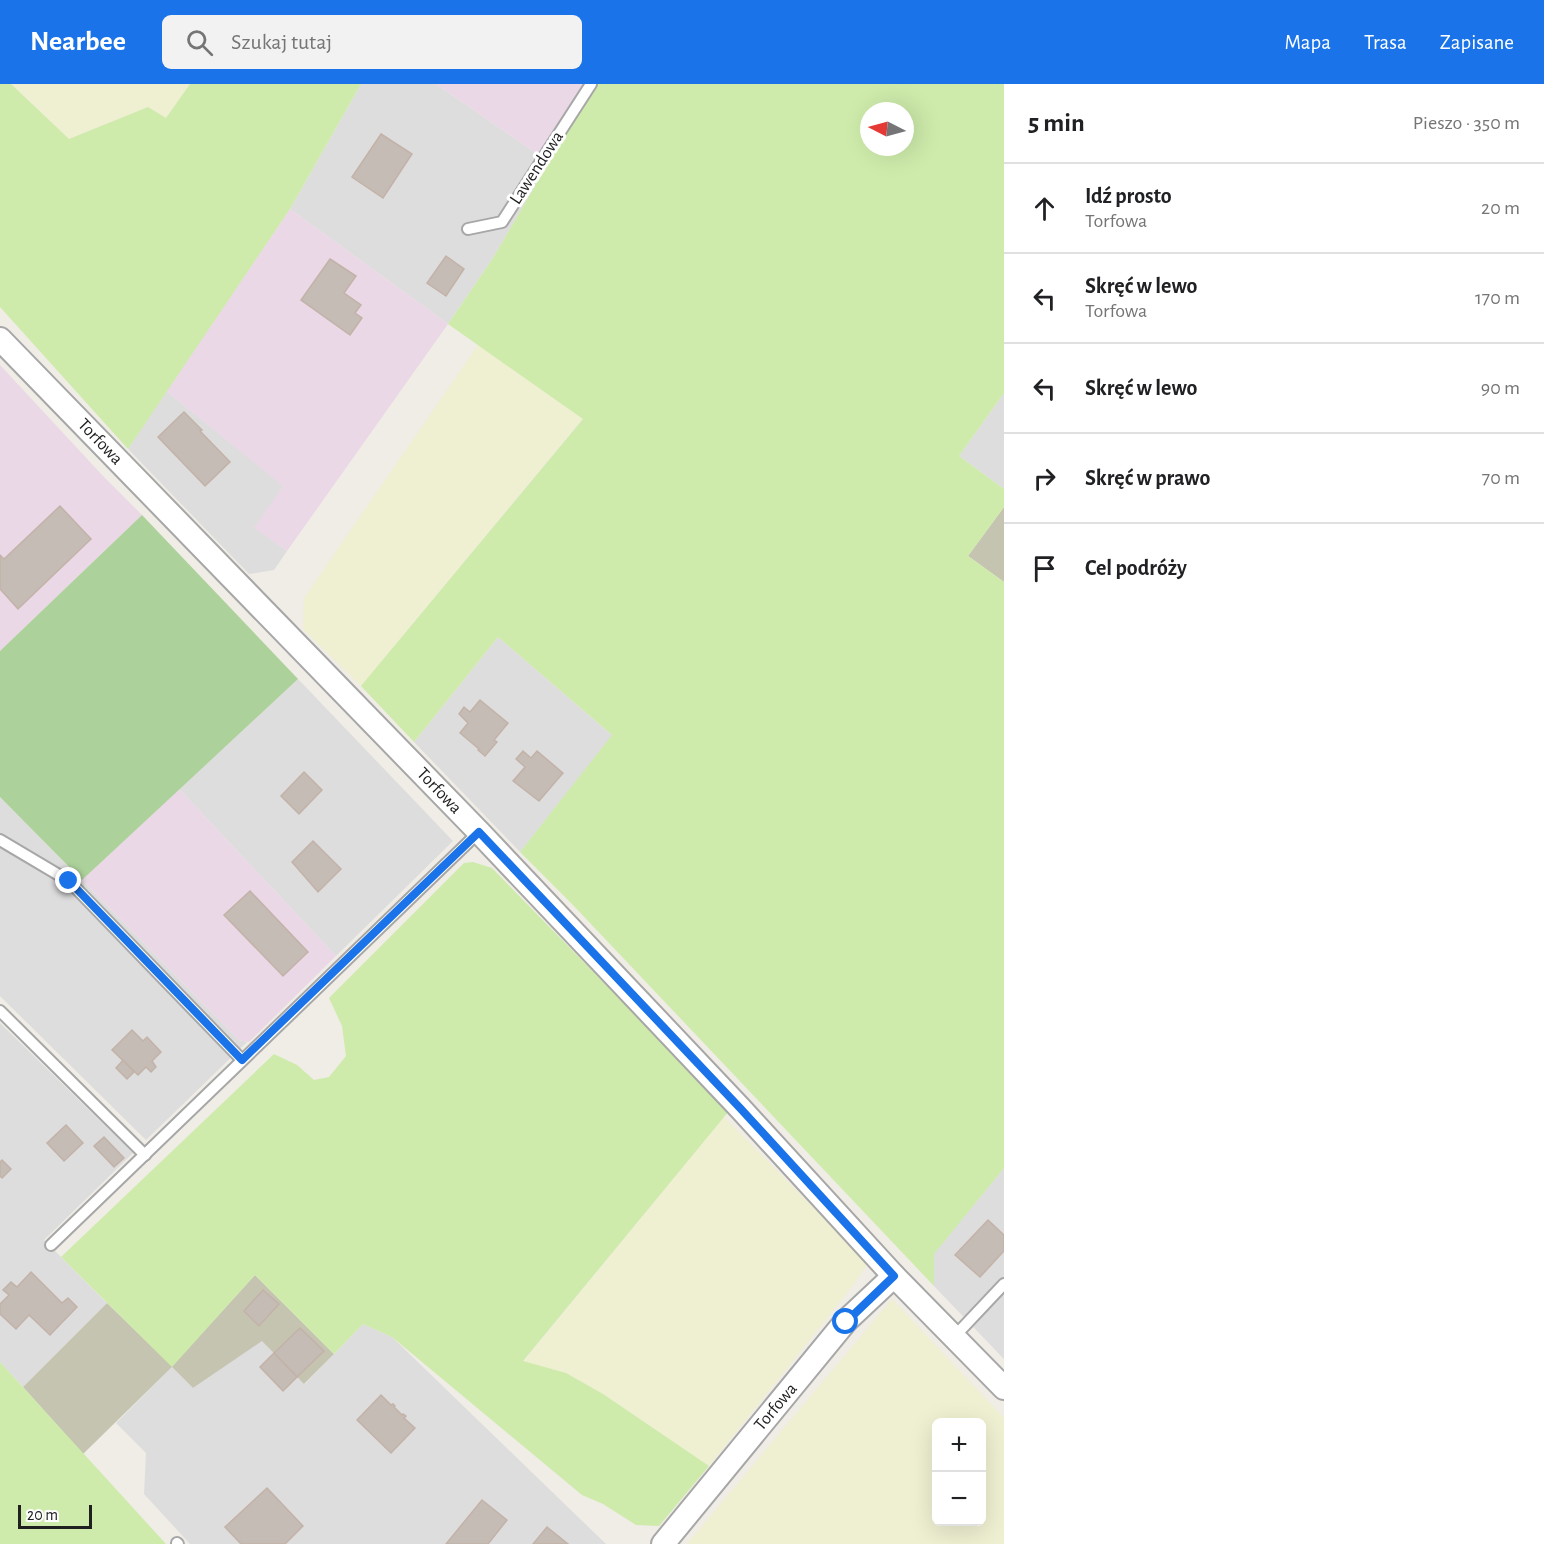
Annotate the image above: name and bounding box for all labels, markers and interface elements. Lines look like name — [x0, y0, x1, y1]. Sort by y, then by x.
search box — [162, 15, 582, 69]
icon: search — [183, 26, 216, 59]
text: Nearbee — [30, 28, 126, 56]
text: Szukaj tutaj — [231, 31, 332, 53]
text: Mapa — [1285, 32, 1331, 53]
text: Trasa — [1364, 32, 1407, 53]
text: Zapisane — [1440, 32, 1514, 53]
north arrow — [860, 102, 914, 156]
text: 5 min — [1028, 110, 1085, 136]
text: Pieszo · 350 m — [1413, 113, 1520, 133]
street label: Lawendowa — [507, 128, 567, 208]
text: Idź prosto — [1085, 185, 1172, 207]
icon: ahead — [1028, 192, 1061, 225]
text: 20 m — [1481, 198, 1520, 218]
text: Torfowa — [1085, 211, 1147, 231]
text: Skręć w lewo — [1085, 275, 1197, 297]
icon: left — [1028, 282, 1061, 315]
text: 170 m — [1475, 288, 1520, 308]
text: Torfowa — [1085, 301, 1147, 321]
icon: left — [1028, 372, 1061, 405]
text: Skręć w lewo — [1085, 377, 1197, 399]
text: 90 m — [1481, 378, 1520, 398]
street label: Torfowa — [74, 416, 126, 468]
icon: right — [1028, 462, 1061, 495]
text: Skręć w prawo — [1085, 467, 1210, 489]
text: 70 m — [1482, 468, 1520, 488]
icon: arrive — [1028, 552, 1061, 585]
text: Cel podróży — [1085, 557, 1187, 579]
street label: Torfowa — [413, 765, 465, 817]
route end — [55, 867, 81, 893]
route start — [832, 1308, 858, 1334]
street label: Torfowa — [751, 1380, 801, 1434]
map controls — [932, 1418, 986, 1526]
button: + — [932, 1418, 986, 1472]
button: − — [932, 1472, 986, 1526]
scale bar — [18, 1502, 92, 1530]
text: 20 m — [27, 1507, 58, 1523]

